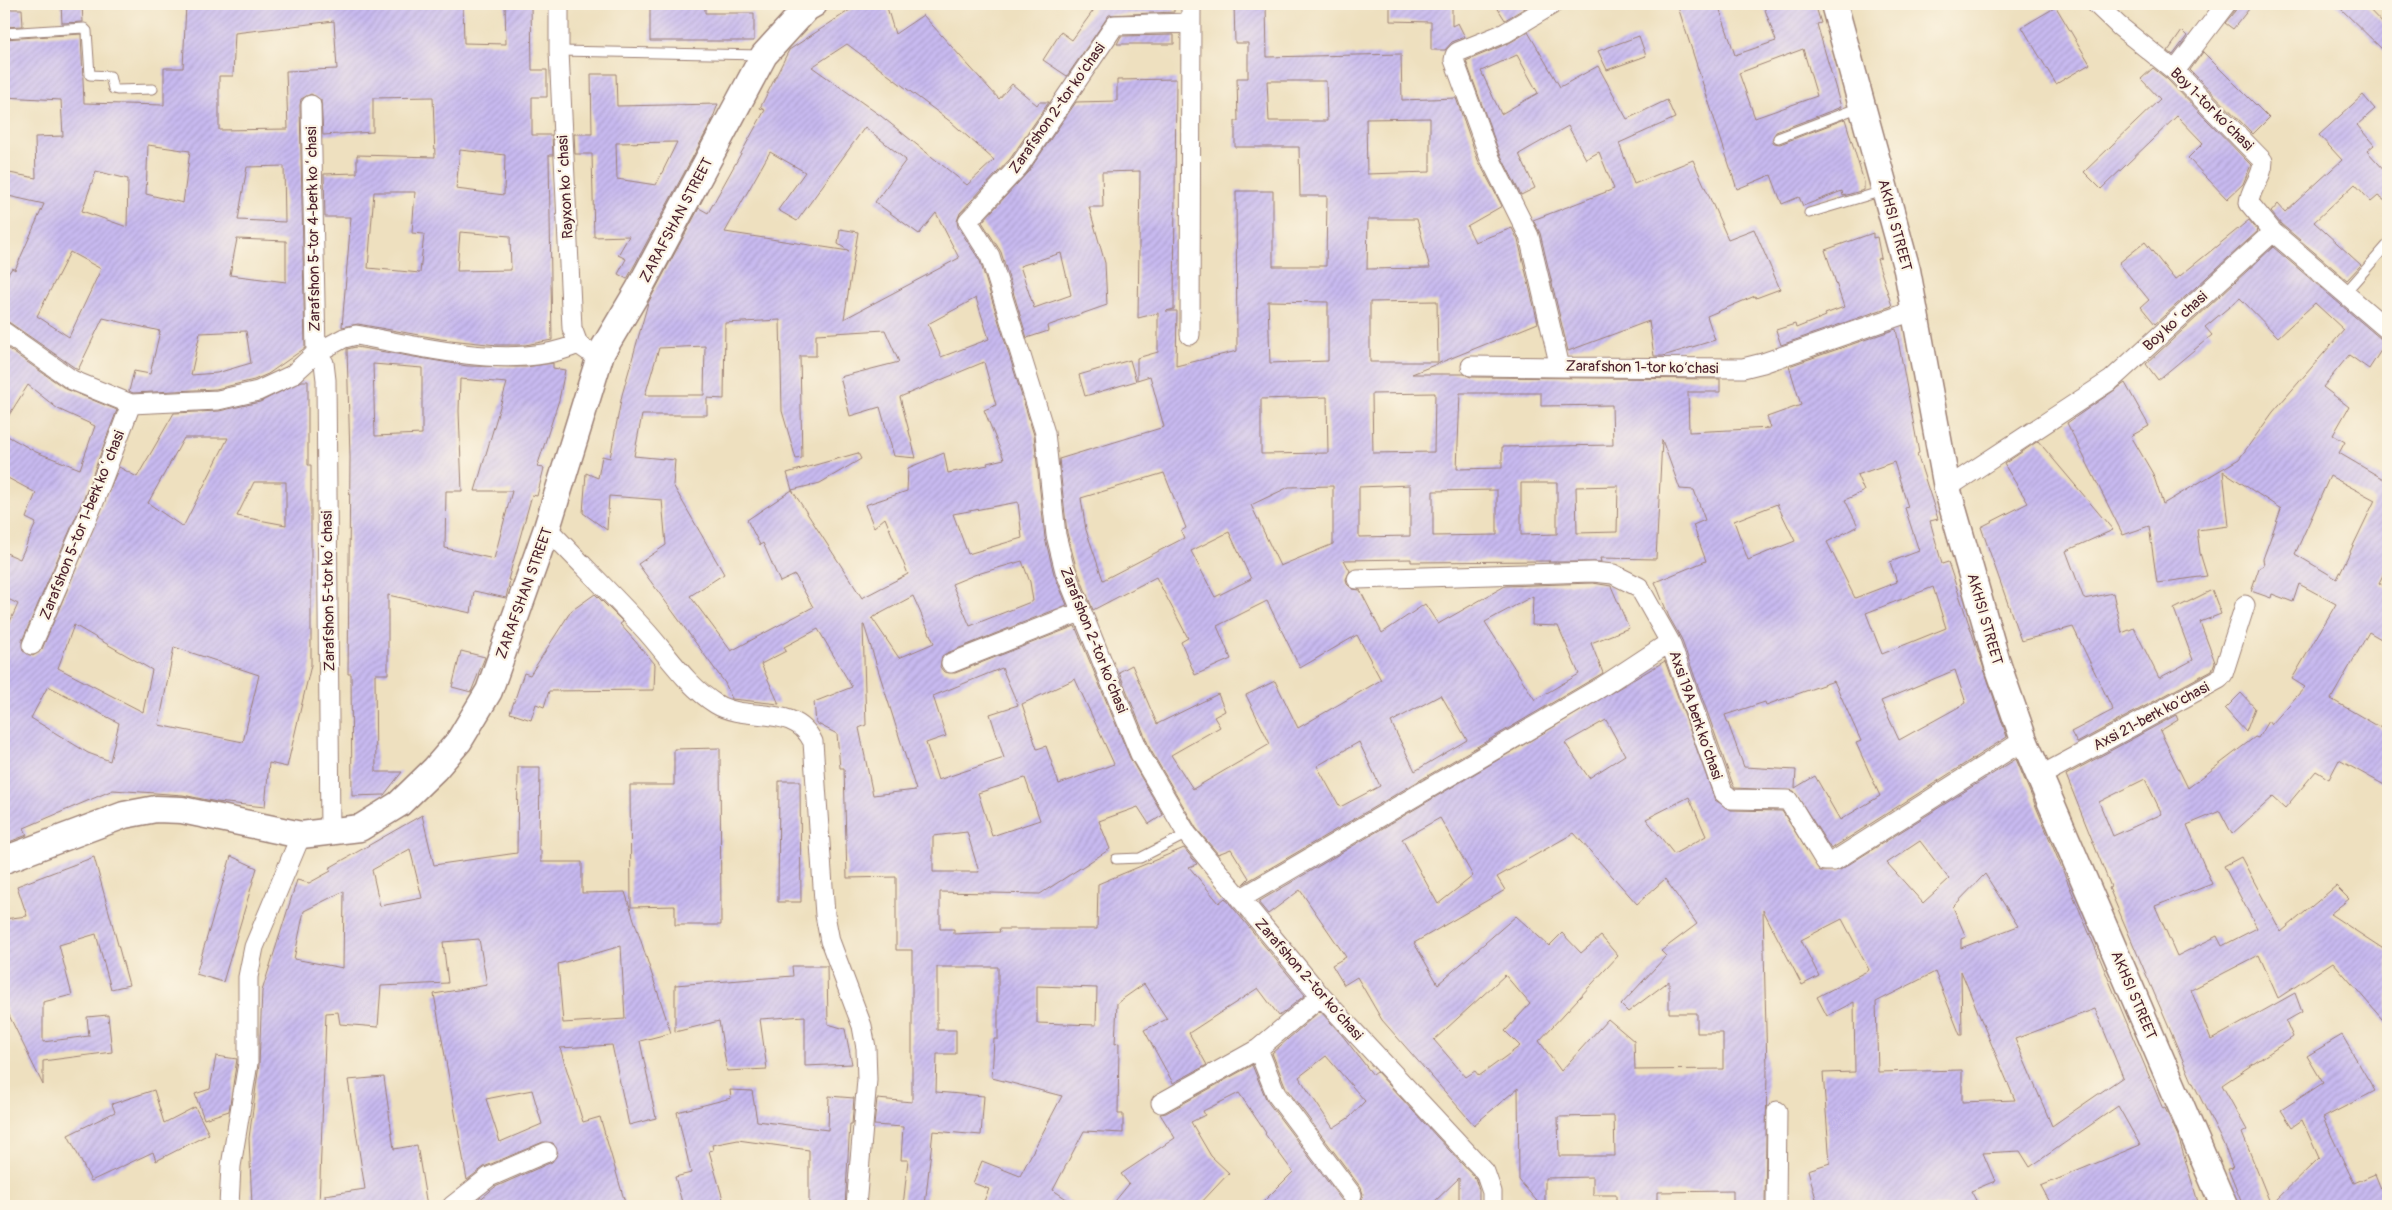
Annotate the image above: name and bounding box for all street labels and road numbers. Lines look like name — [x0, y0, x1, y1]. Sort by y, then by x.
street label: Zarafshon 2-tor koʼchasi — [1005, 39, 1110, 177]
street label: Boy 1-tor koʼchasi — [2166, 64, 2257, 155]
street label: Zarafshon 5-tor 4-berk koʻchasi — [302, 126, 325, 332]
street label: Rayxon koʻchasi — [553, 134, 578, 239]
street label: ZARAFSHAN STREET — [636, 155, 717, 286]
street label: AKHSI STREET — [1873, 177, 1916, 273]
street label: Boy koʻchasi — [2139, 287, 2212, 355]
street label: Zarafshon 1-tor koʼchasi — [1565, 357, 1719, 378]
street label: Zarafshon 5-tor 1-berk koʻchasi — [36, 427, 129, 623]
street label: Zarafshon 5-tor koʻchasi — [318, 510, 339, 671]
street label: ZARAFSHAN STREET — [492, 525, 557, 661]
street label: Zarafshon 2-tor koʼchasi — [1056, 565, 1132, 716]
street label: AKHSI STREET — [1962, 571, 2007, 667]
street label: Аxsi 19А berk koʼchasi — [1665, 648, 1727, 782]
street label: Аxsi 21-berk koʼchasi — [2090, 678, 2213, 755]
street label: Zarafshon 2-tor koʼchasi — [1251, 914, 1367, 1044]
street label: AKHSI STREET — [2106, 948, 2161, 1042]

